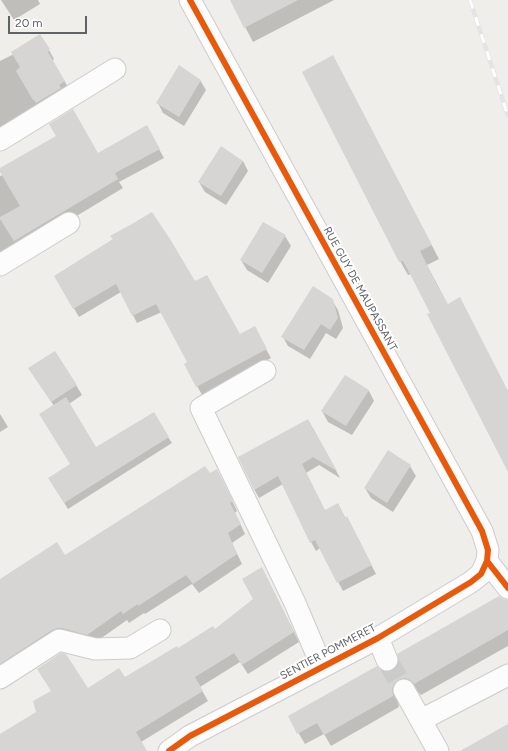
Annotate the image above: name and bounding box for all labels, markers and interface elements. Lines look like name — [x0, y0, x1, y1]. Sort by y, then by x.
scale bar — [10, 8, 89, 34]
text: 20 m — [15, 16, 43, 30]
street label: RUE GUY DE MAUPASSANT — [320, 225, 400, 353]
street label: SENTIER POMMERET — [278, 621, 378, 683]

